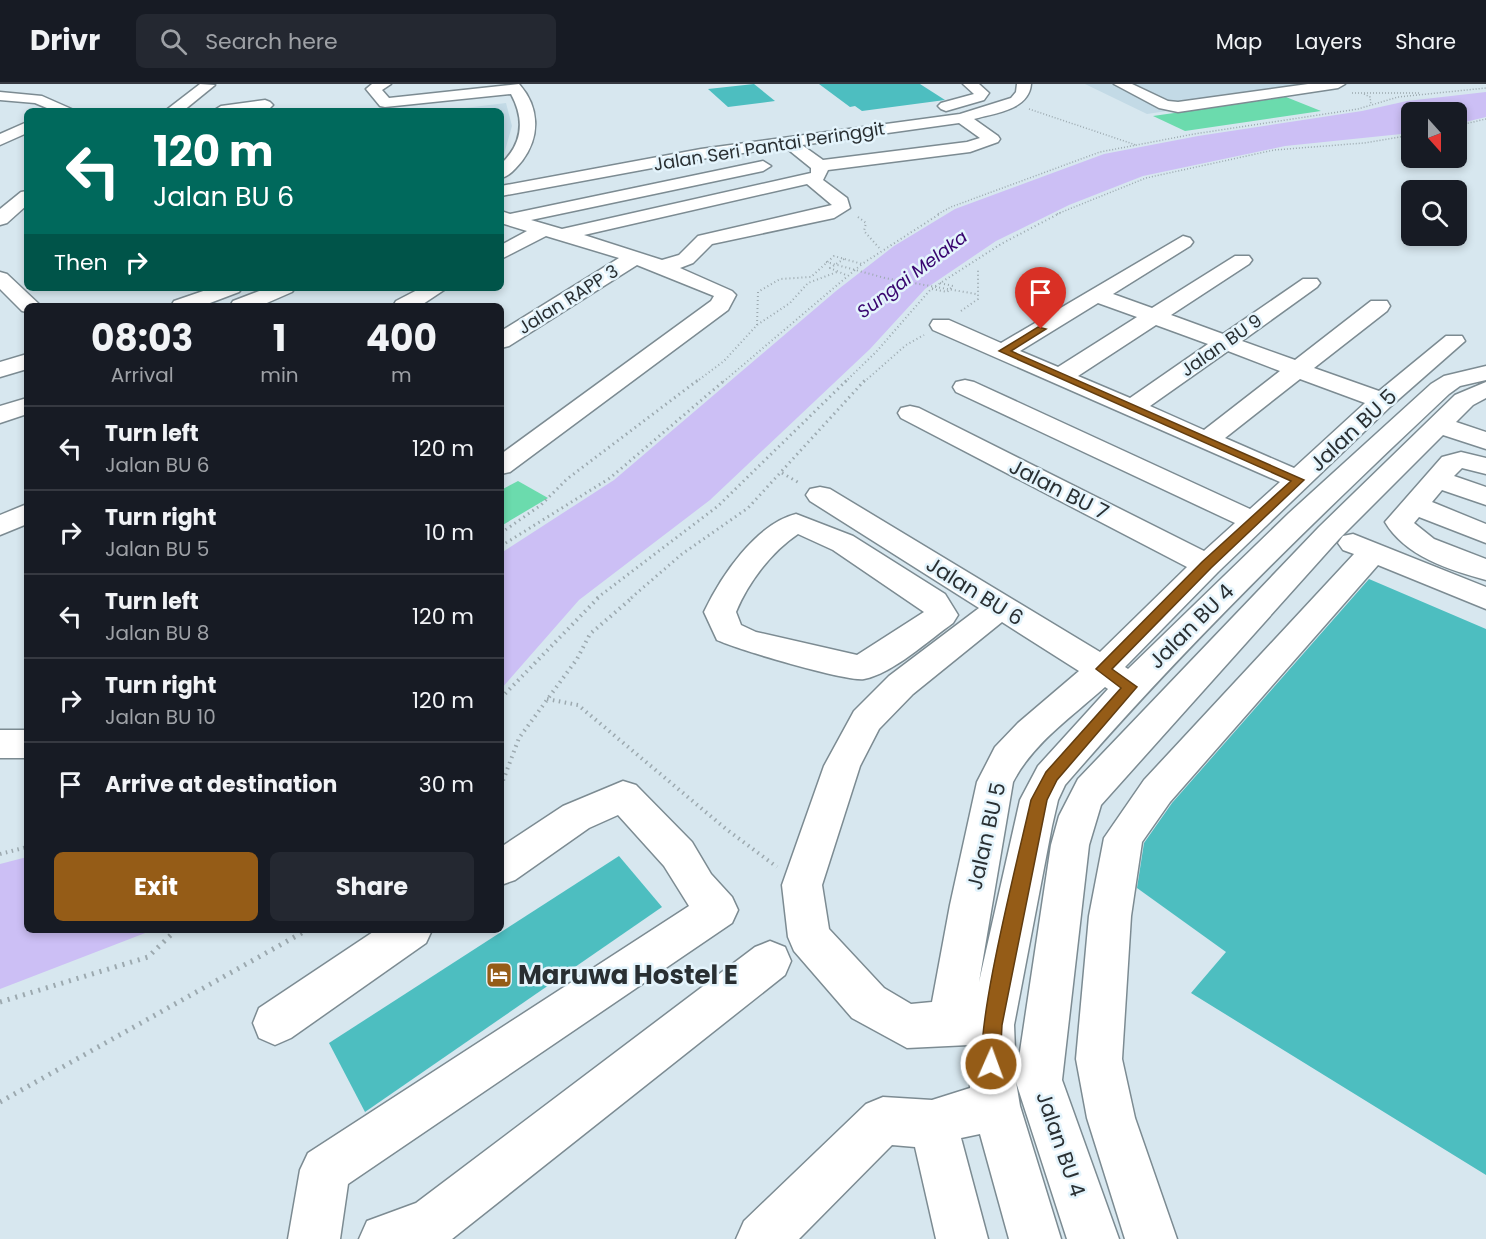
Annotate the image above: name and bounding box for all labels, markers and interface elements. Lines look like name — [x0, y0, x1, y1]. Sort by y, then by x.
search box — [136, 14, 556, 68]
text: Drivr — [30, 21, 100, 60]
icon: search — [157, 25, 190, 58]
text: Search here — [205, 26, 338, 57]
text: Map — [1216, 27, 1262, 56]
text: Layers — [1295, 27, 1362, 56]
text: Share — [1395, 27, 1456, 56]
north arrow — [1401, 102, 1467, 168]
map controls — [1401, 102, 1467, 246]
street label: Jalan Seri Pantai Peringgit — [652, 115, 886, 177]
text: 120 m — [153, 122, 274, 181]
icon: left — [54, 132, 132, 210]
text: Jalan BU 6 — [153, 178, 294, 215]
button: search — [1401, 180, 1467, 246]
water label: Sungai Melaka — [852, 224, 972, 324]
icon: right — [120, 246, 153, 279]
text: Then — [54, 247, 108, 278]
street label: Jalan RAPP 3 — [513, 258, 623, 340]
pin — [1015, 267, 1066, 329]
icon: arrive — [1024, 276, 1057, 309]
street label: Jalan BU 9 — [1175, 308, 1267, 382]
text: 08:03 — [91, 313, 193, 364]
text: 1 — [273, 313, 286, 364]
text: 400 — [366, 313, 437, 364]
text: Arrival — [111, 361, 174, 389]
text: min — [260, 361, 299, 389]
text: m — [391, 361, 412, 389]
street label: Jalan BU 5 — [1303, 382, 1403, 478]
text: Turn left — [105, 418, 199, 449]
icon: left — [54, 432, 87, 465]
text: 120 m — [412, 433, 474, 464]
text: Jalan BU 6 — [105, 451, 210, 479]
street label: Jalan BU 7 — [1004, 452, 1114, 526]
text: Turn right — [105, 502, 216, 533]
icon: right — [54, 516, 87, 549]
text: 10 m — [425, 517, 474, 548]
text: Jalan BU 5 — [105, 535, 209, 563]
street label: Jalan BU 6 — [921, 550, 1029, 632]
street label: Jalan BU 4 — [1142, 577, 1240, 675]
text: Turn left — [105, 586, 199, 617]
icon: left — [54, 600, 87, 633]
text: 120 m — [412, 601, 474, 632]
text: Jalan BU 8 — [105, 619, 209, 647]
text: Turn right — [105, 670, 216, 701]
icon: right — [54, 684, 87, 717]
text: 120 m — [412, 685, 474, 716]
text: Jalan BU 10 — [105, 703, 216, 731]
icon: arrive — [54, 768, 87, 801]
text: Arrive at destination — [105, 769, 337, 800]
text: 30 m — [419, 769, 474, 800]
street label: Jalan BU 5 — [960, 779, 1012, 893]
button: Exit — [54, 852, 258, 921]
button: Share — [270, 852, 474, 921]
place label: Maruwa Hostel E — [518, 957, 738, 993]
hotel icon: Maruwa Hostel E — [484, 960, 514, 990]
position arrow — [959, 1032, 1023, 1096]
street label: Jalan BU 4 — [1029, 1087, 1093, 1201]

